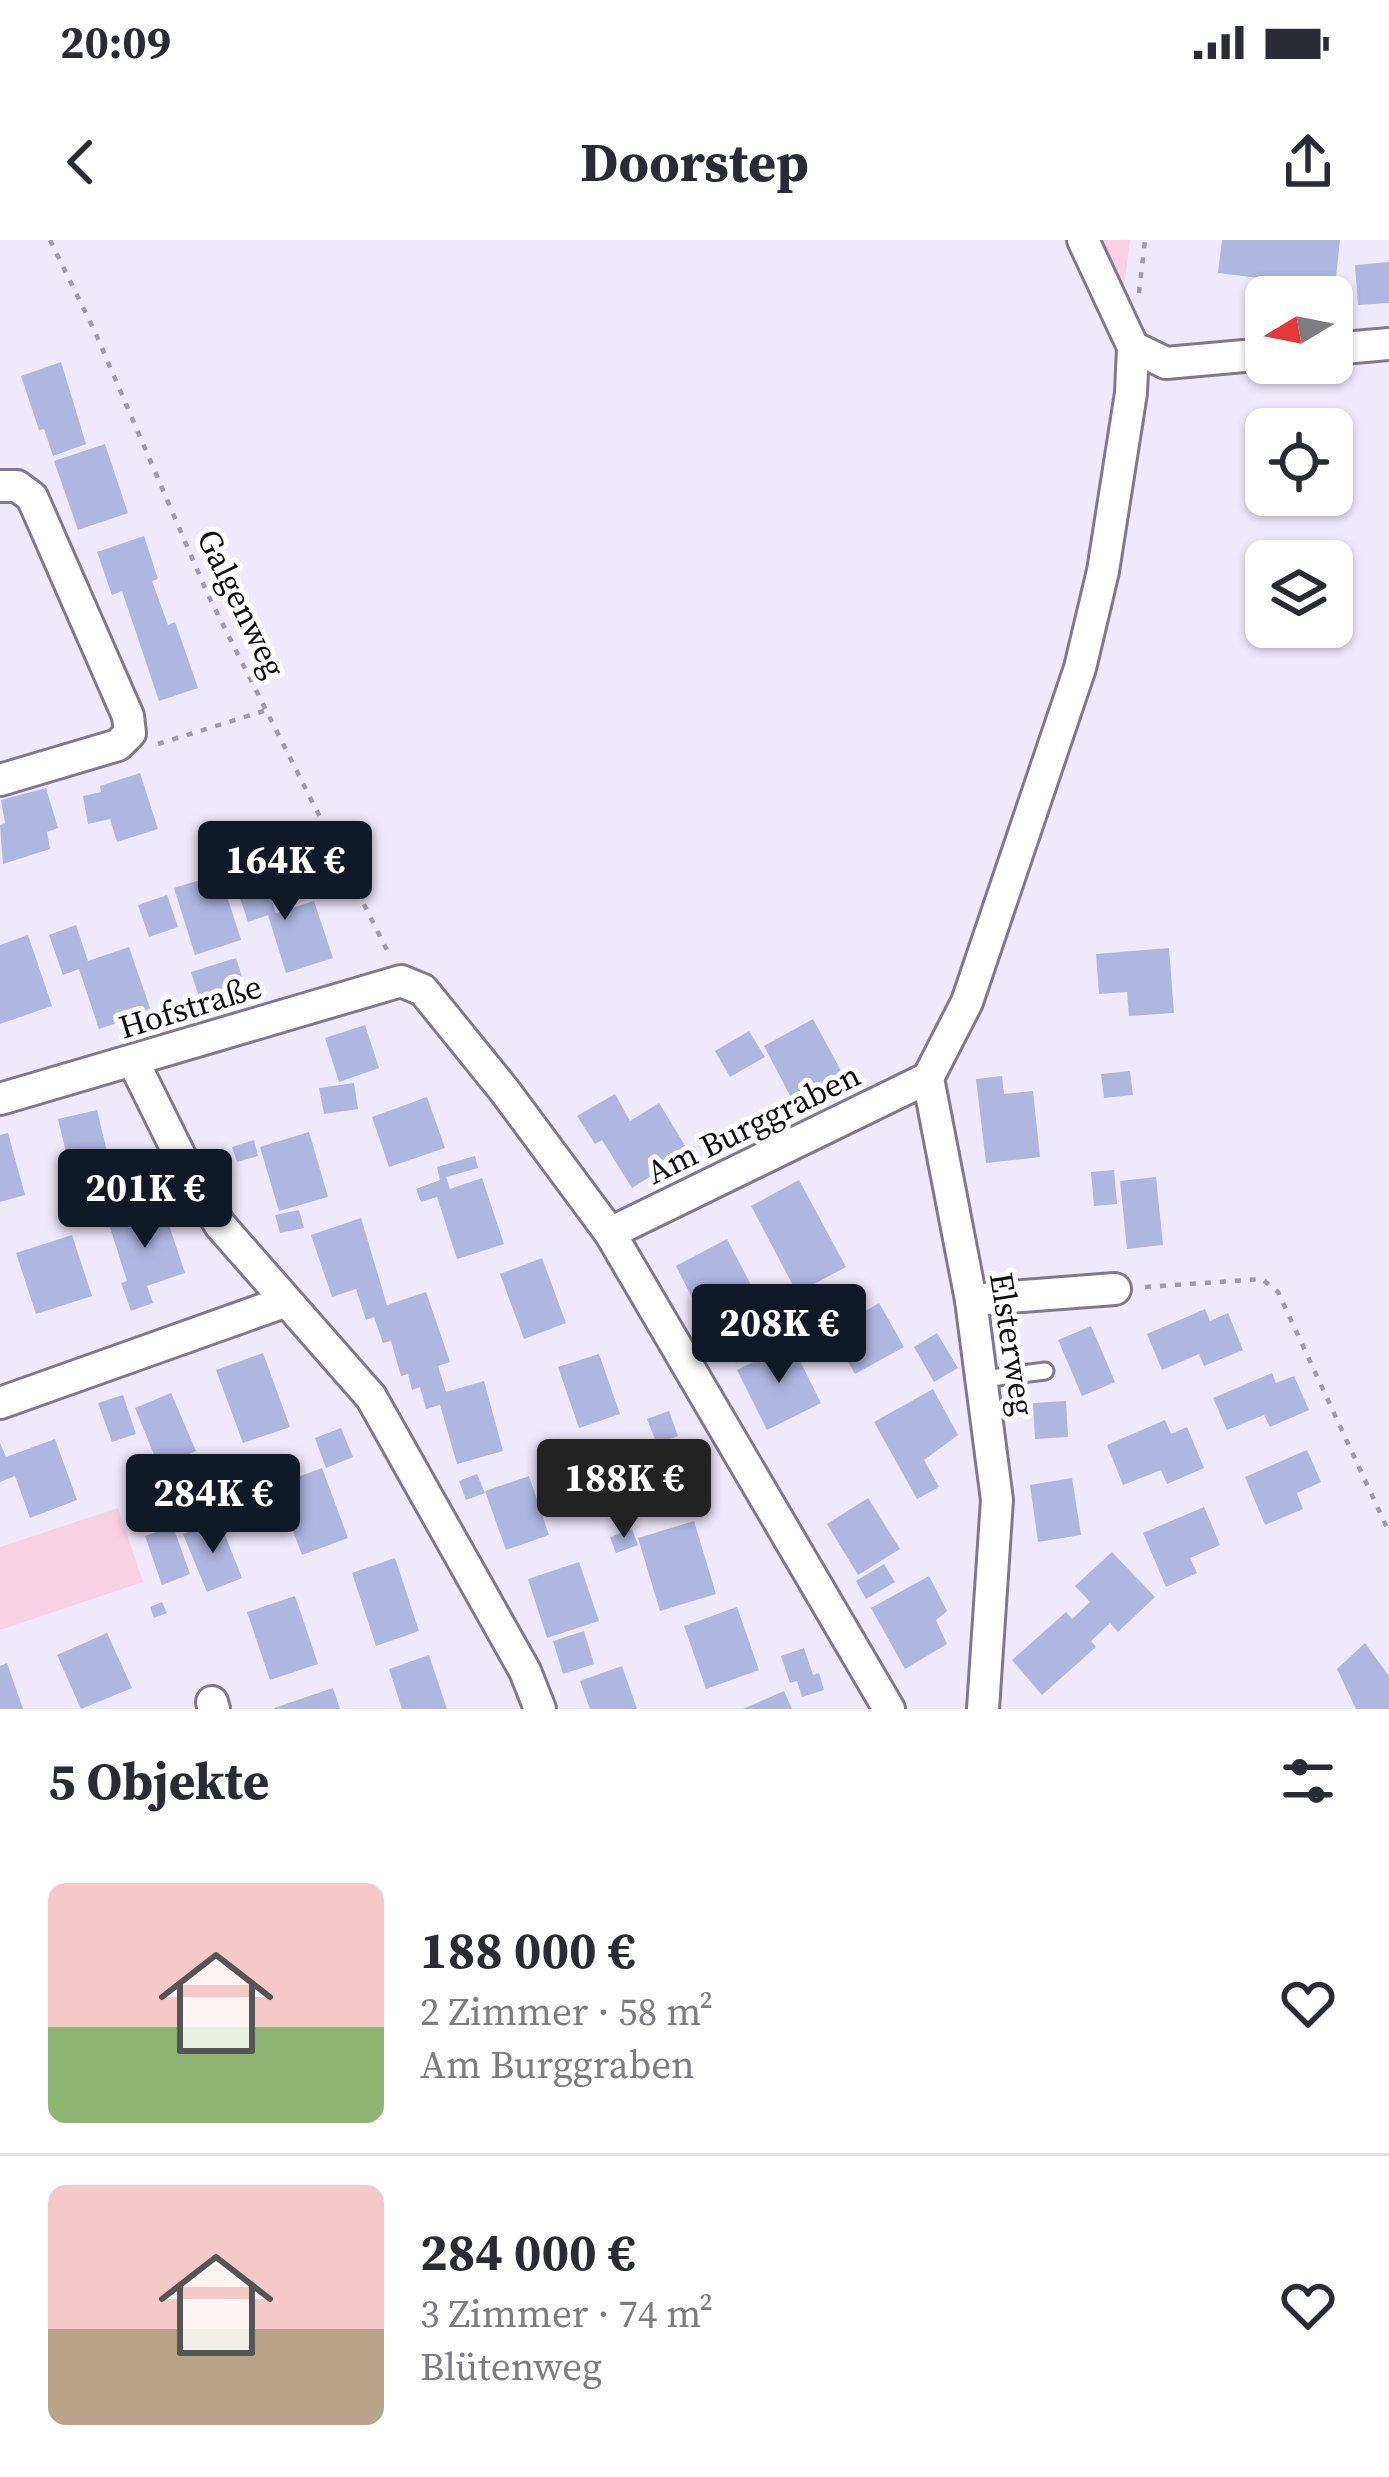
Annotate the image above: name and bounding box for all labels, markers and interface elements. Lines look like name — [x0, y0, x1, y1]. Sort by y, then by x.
text: 20:09 — [60, 11, 171, 73]
text: Doorstep — [580, 125, 809, 199]
icon: back — [48, 129, 114, 195]
icon: share — [1275, 129, 1341, 195]
north arrow — [1245, 276, 1353, 384]
map controls — [1245, 276, 1353, 648]
button: locate — [1245, 408, 1353, 516]
street label: Galgenweg — [186, 522, 297, 685]
button: layers — [1245, 540, 1353, 648]
pin: 164K € — [187, 821, 383, 923]
text: 164K € — [225, 833, 345, 886]
street label: Hofstraße — [113, 963, 267, 1049]
street label: Am Burggraben — [639, 1052, 868, 1195]
pin: 201K € — [47, 1149, 243, 1251]
text: 201K € — [85, 1161, 205, 1214]
street label: Elsterweg — [979, 1269, 1046, 1419]
pin: 208K € — [681, 1284, 877, 1386]
text: 208K € — [719, 1296, 839, 1349]
pin: 188K € — [526, 1439, 722, 1541]
text: 188K € — [564, 1451, 684, 1504]
pin: 284K € — [115, 1454, 311, 1556]
text: 284K € — [153, 1466, 273, 1519]
text: 5 Objekte — [48, 1746, 269, 1816]
icon: filters — [1275, 1748, 1341, 1814]
text: 188 000 € — [420, 1915, 635, 1985]
icon: home — [144, 1931, 288, 2075]
icon: heart — [1275, 1970, 1341, 2036]
text: 2 Zimmer · 58 m² — [420, 1985, 713, 2038]
text: Am Burggraben — [420, 2038, 695, 2091]
text: 284 000 € — [420, 2217, 635, 2287]
icon: home — [144, 2233, 288, 2377]
icon: heart — [1275, 2272, 1341, 2338]
text: 3 Zimmer · 74 m² — [420, 2287, 713, 2340]
text: Blütenweg — [420, 2340, 602, 2393]

